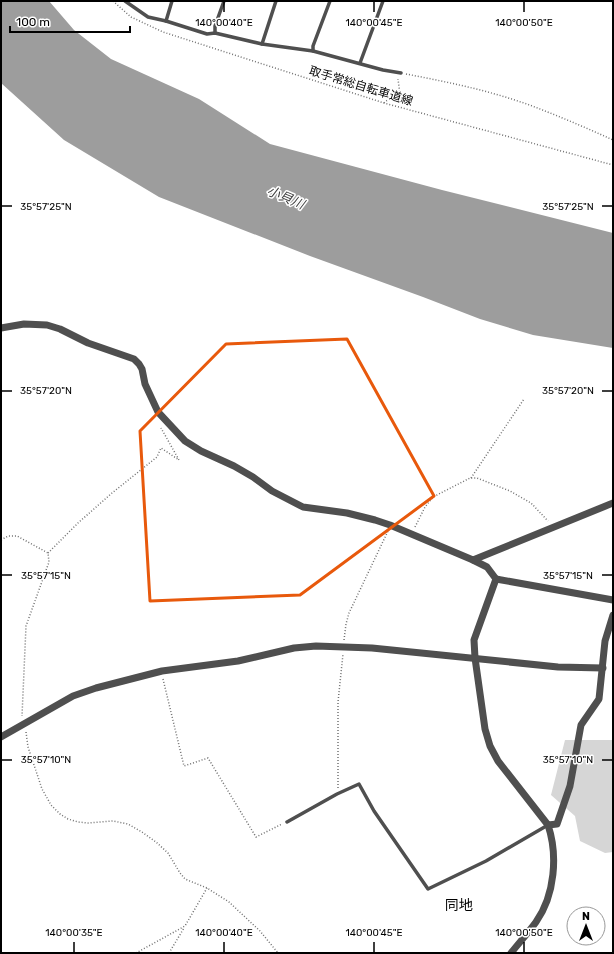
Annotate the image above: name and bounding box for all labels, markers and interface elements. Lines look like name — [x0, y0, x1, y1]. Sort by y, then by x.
scale bar — [10, 8, 130, 34]
text: 100 m — [16, 15, 50, 29]
text: 140°00'40"E — [195, 17, 253, 29]
text: 140°00'45"E — [345, 17, 403, 29]
text: 140°00'50"E — [495, 17, 553, 29]
street label: 取手常総自転車道線 — [307, 64, 415, 108]
water label: 小貝川 — [265, 183, 309, 213]
text: 35°57'25"N — [20, 201, 72, 213]
text: 35°57'25"N — [542, 201, 594, 213]
text: 35°57'20"N — [20, 385, 72, 397]
text: 35°57'20"N — [542, 385, 594, 397]
text: 35°57'15"N — [21, 570, 71, 582]
text: 35°57'15"N — [543, 570, 593, 582]
text: 35°57'10"N — [21, 754, 71, 766]
text: 35°57'10"N — [543, 754, 593, 766]
district label: 同地 — [445, 897, 473, 914]
north arrow — [566, 906, 606, 946]
text: N — [582, 910, 590, 923]
text: 140°00'35"E — [45, 927, 103, 939]
text: 140°00'40"E — [195, 927, 253, 939]
text: 140°00'45"E — [345, 927, 403, 939]
text: 140°00'50"E — [495, 927, 553, 939]

